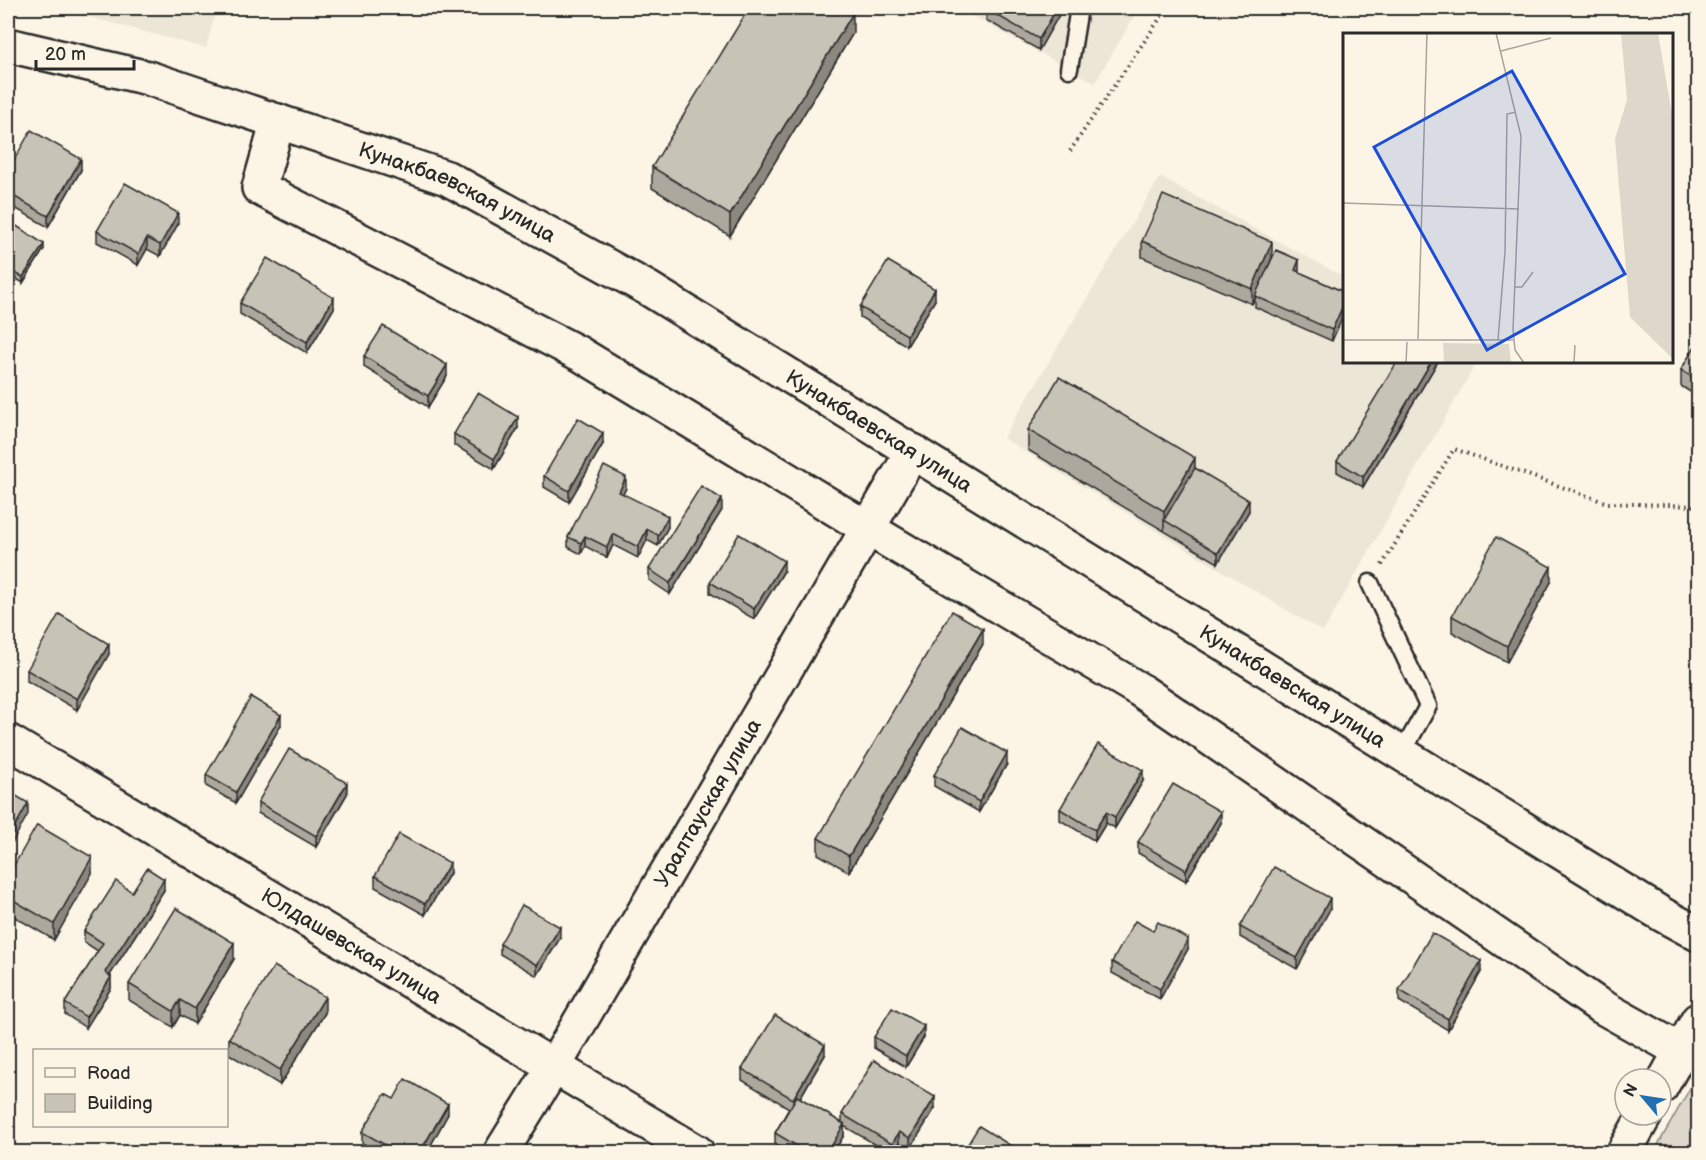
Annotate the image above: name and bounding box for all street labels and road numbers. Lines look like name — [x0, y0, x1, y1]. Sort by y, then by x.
street label: Кунакбаевская улица — [355, 137, 560, 248]
street label: Кунакбаевская улица — [781, 365, 977, 499]
street label: Кунакбаевская улица — [1195, 620, 1391, 754]
street label: Уралтауская улица — [649, 714, 767, 891]
street label: Юлдашевская улица — [257, 883, 446, 1010]

